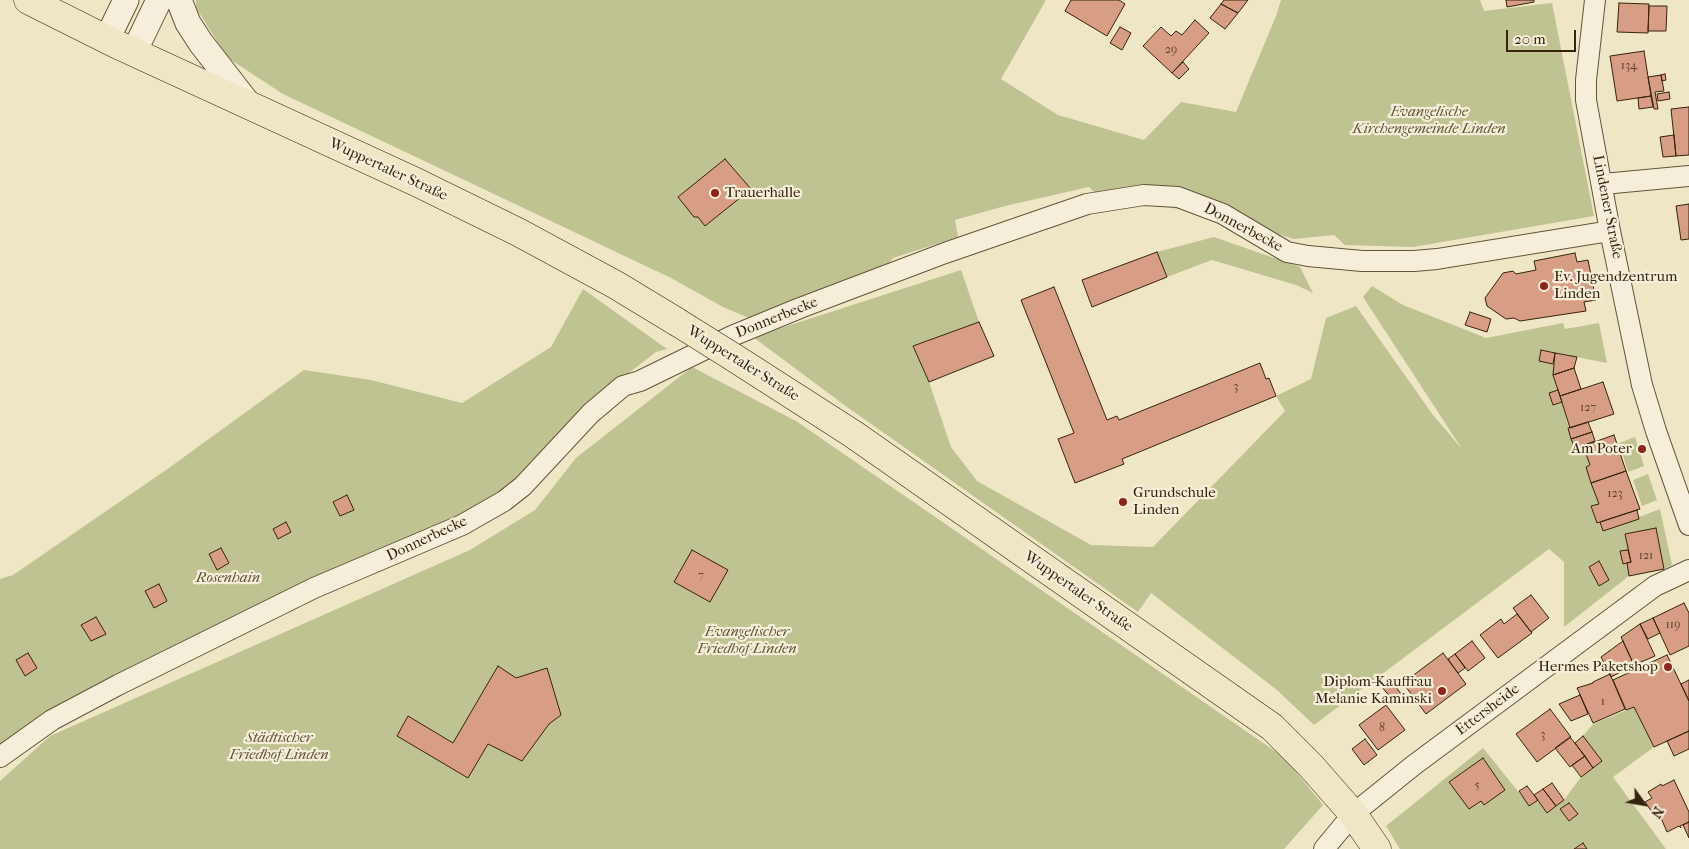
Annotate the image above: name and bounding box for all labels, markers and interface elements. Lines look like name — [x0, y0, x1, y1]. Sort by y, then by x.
scale bar — [1509, 20, 1579, 52]
text: 20 m — [1514, 30, 1546, 48]
house number: 29 — [1165, 43, 1177, 57]
house number: 134 — [1621, 59, 1637, 73]
park label: Evangelische Kirchengemeinde Linden — [1352, 103, 1506, 138]
street label: Wuppertaler Straße — [326, 135, 450, 205]
street label: Lindener Straße — [1588, 154, 1626, 260]
place label: Trauerhalle — [725, 184, 800, 202]
marker: Trauerhalle — [709, 187, 721, 199]
street label: Donnerbecke — [1200, 200, 1286, 256]
place label: Ev. Jugendzentrum Linden — [1554, 268, 1677, 303]
marker: Ev. Jugendzentrum Linden — [1538, 280, 1550, 292]
street label: Donnerbecke — [733, 293, 821, 343]
street label: Wuppertaler Straße — [684, 322, 802, 406]
house number: 3 — [1234, 380, 1238, 394]
house number: 127 — [1580, 401, 1596, 415]
place label: Am Poter — [1571, 440, 1632, 458]
marker: Am Poter — [1636, 443, 1648, 455]
place label: Grundschule Linden — [1133, 484, 1216, 519]
house number: 123 — [1607, 487, 1623, 501]
marker: Grundschule Linden — [1117, 496, 1129, 508]
street label: Donnerbecke — [384, 512, 470, 566]
street label: Wuppertaler Straße — [1020, 548, 1136, 636]
house number: 121 — [1639, 549, 1653, 563]
park label: Rosenhain — [196, 569, 260, 587]
house number: 7 — [698, 569, 704, 583]
house number: 119 — [1666, 618, 1680, 632]
park label: Evangelischer Friedhof Linden — [697, 623, 797, 658]
place label: Hermes Paketshop — [1538, 658, 1658, 676]
marker: Hermes Paketshop — [1662, 661, 1674, 673]
place label: Diplom-Kauffrau Melanie Kaminski — [1315, 673, 1432, 708]
street label: Ettersheide — [1453, 680, 1523, 740]
marker: Diplom-Kauffrau Melanie Kaminski — [1436, 685, 1448, 697]
house number: 1 — [1601, 695, 1605, 709]
house number: 8 — [1379, 721, 1385, 735]
house number: 3 — [1541, 728, 1545, 742]
park label: Städtischer Friedhof Linden — [229, 729, 329, 764]
house number: 5 — [1474, 779, 1480, 793]
north arrow — [1619, 779, 1669, 829]
text: N — [1647, 803, 1667, 821]

